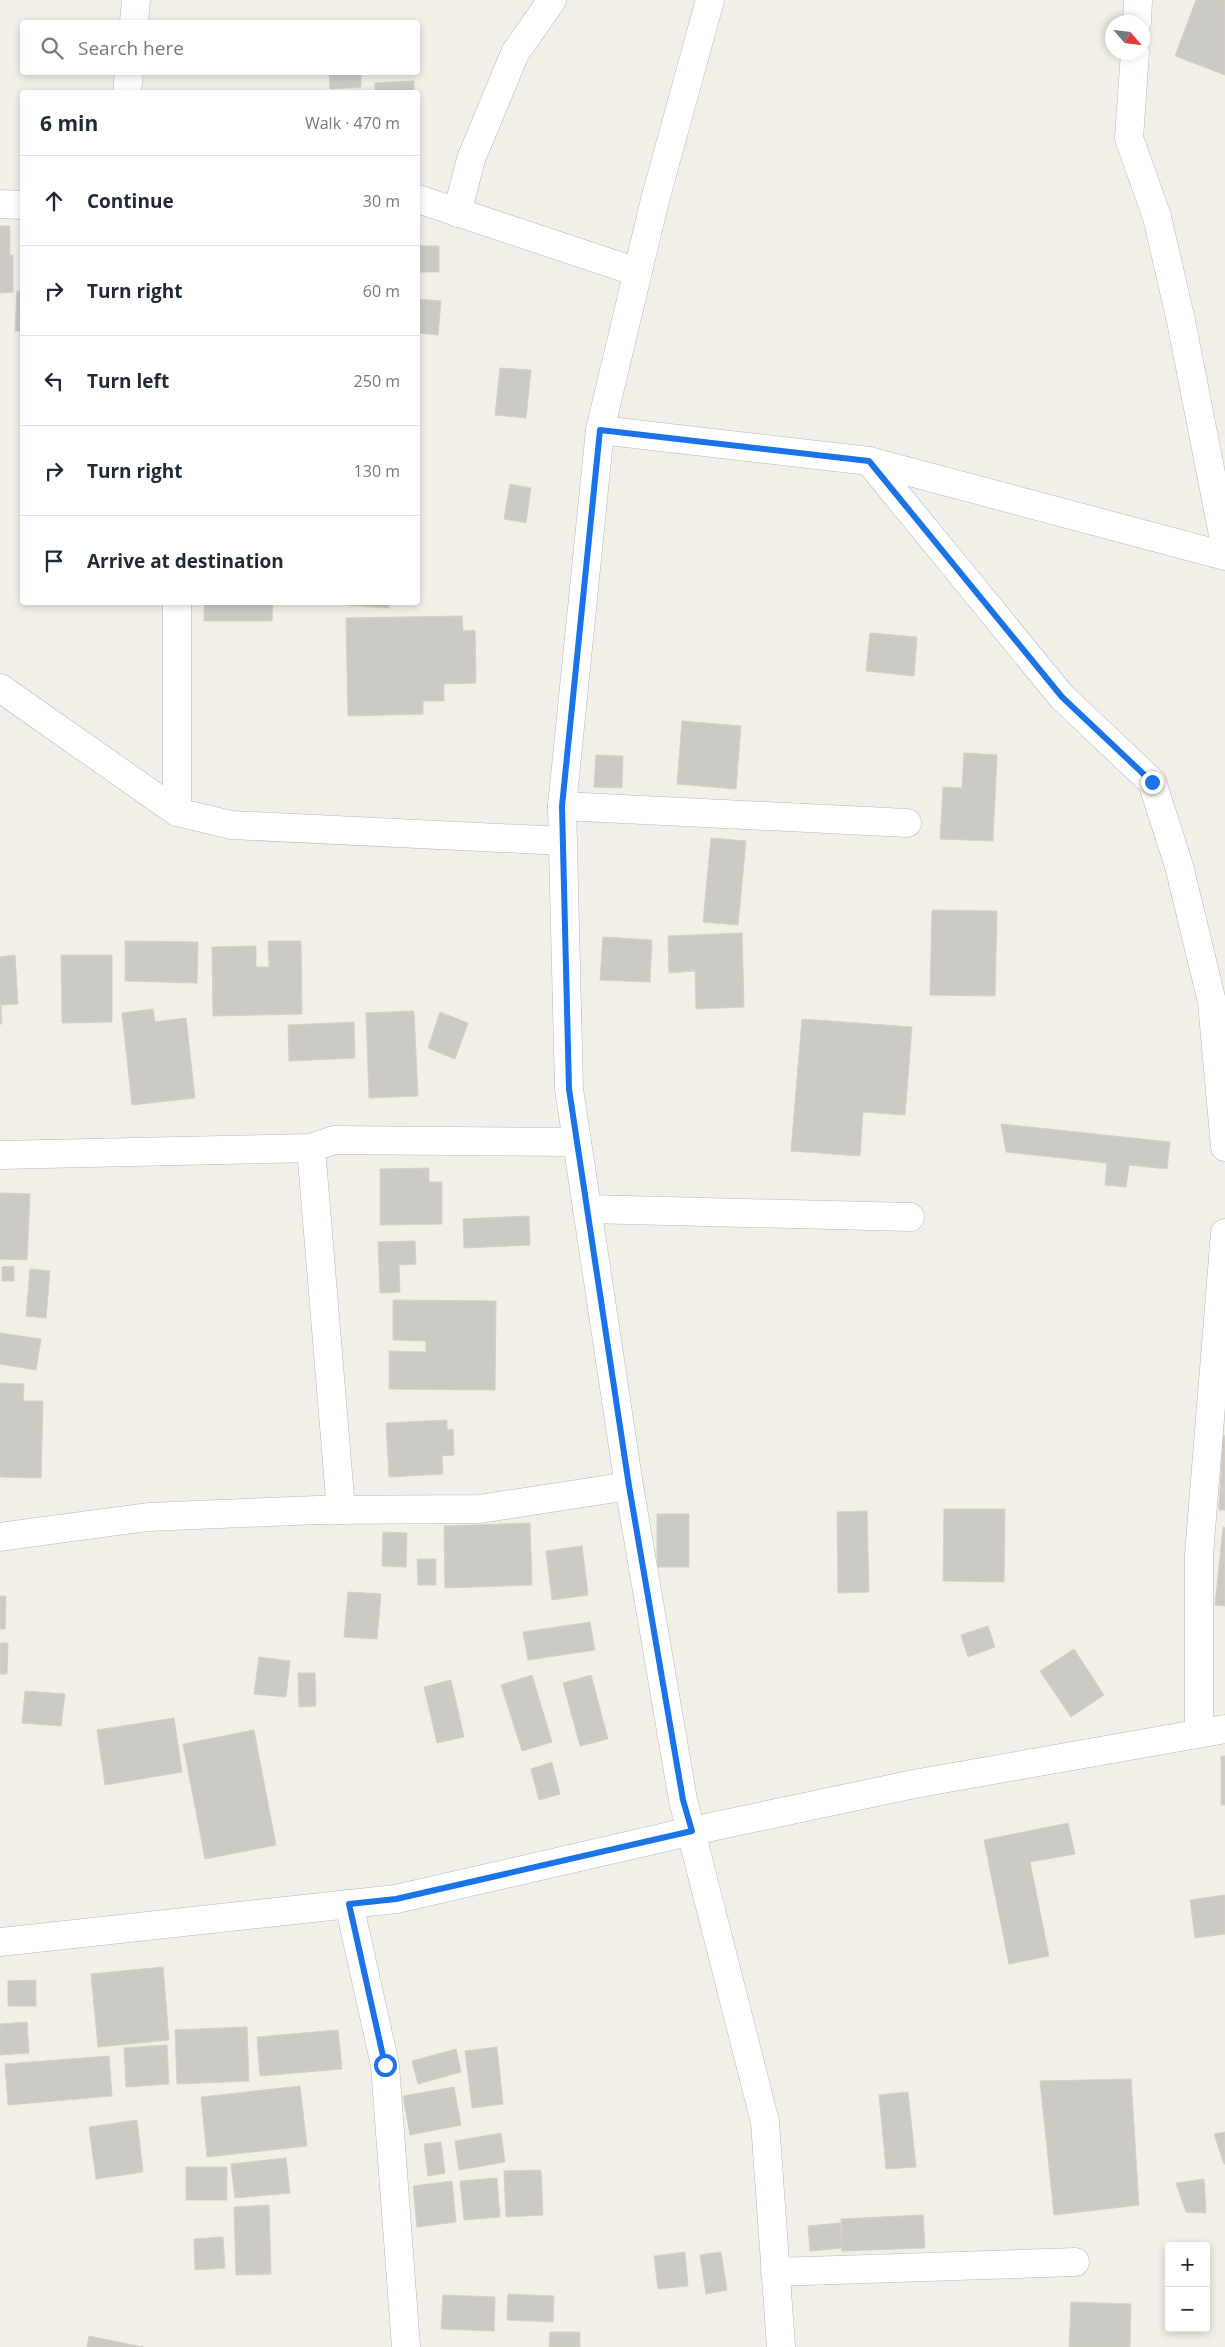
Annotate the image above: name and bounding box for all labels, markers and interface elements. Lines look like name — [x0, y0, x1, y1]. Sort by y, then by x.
north arrow — [1105, 15, 1150, 60]
search box — [20, 20, 420, 75]
icon: search — [38, 34, 66, 62]
text: Search here — [78, 35, 184, 61]
text: 6 min — [40, 109, 98, 137]
text: Walk · 470 m — [305, 112, 400, 134]
icon: ahead — [40, 187, 68, 215]
text: Continue — [87, 188, 174, 214]
text: 30 m — [363, 190, 400, 212]
icon: right — [40, 277, 68, 305]
text: Turn right — [87, 278, 182, 304]
text: 60 m — [363, 280, 400, 302]
icon: left — [40, 367, 68, 395]
text: Turn left — [87, 368, 169, 394]
text: 250 m — [354, 370, 400, 392]
icon: right — [40, 457, 68, 485]
text: Turn right — [87, 458, 182, 484]
text: 130 m — [354, 460, 400, 482]
icon: arrive — [40, 547, 68, 575]
text: Arrive at destination — [87, 548, 284, 574]
route end — [1141, 771, 1164, 794]
route start — [374, 2054, 397, 2077]
map controls — [1165, 2242, 1210, 2332]
button: + — [1165, 2242, 1210, 2287]
button: − — [1165, 2287, 1210, 2332]

